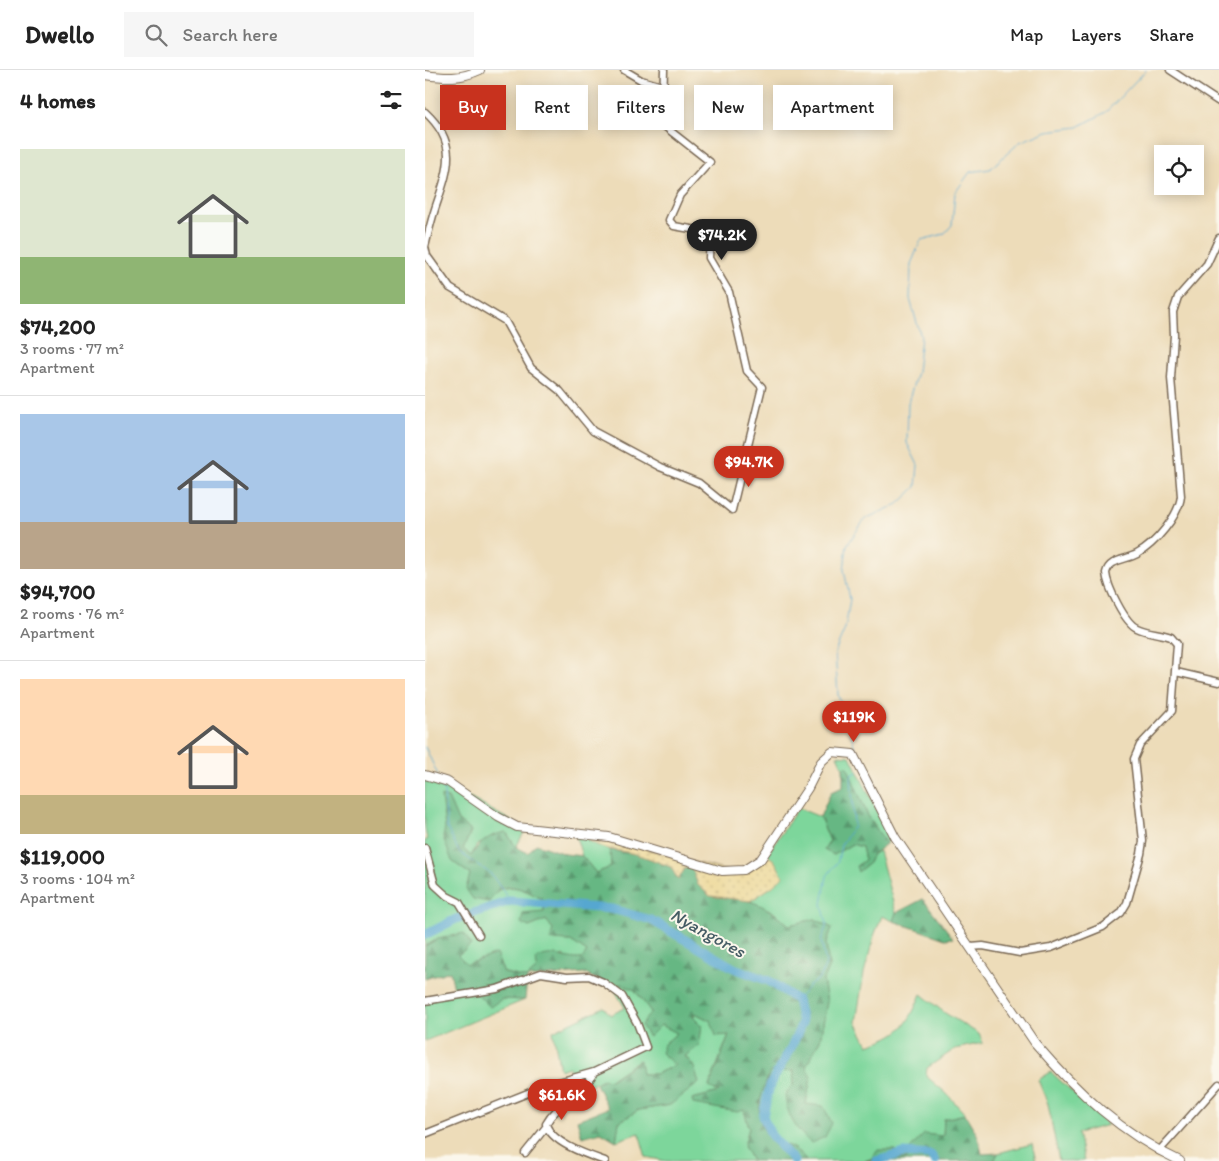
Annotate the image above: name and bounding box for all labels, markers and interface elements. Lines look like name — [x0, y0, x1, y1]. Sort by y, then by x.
search box — [124, 12, 474, 57]
text: Dwello — [25, 20, 94, 49]
icon: search — [142, 21, 170, 49]
text: Search here — [182, 23, 278, 46]
text: Map — [1010, 24, 1043, 46]
text: Layers — [1071, 24, 1121, 46]
text: Share — [1149, 24, 1194, 46]
chip: Buy — [440, 85, 506, 130]
chip: Rent — [516, 85, 588, 130]
chip: Filters — [598, 85, 684, 130]
chip: New — [694, 85, 763, 130]
chip: Apartment — [773, 85, 893, 130]
icon: filters — [377, 86, 405, 114]
text: 4 homes — [20, 88, 96, 113]
map controls — [1154, 145, 1204, 195]
button: locate — [1154, 145, 1204, 195]
icon: home — [168, 181, 258, 271]
pin: $74.2K — [681, 218, 763, 261]
text: $74.2K — [698, 225, 746, 244]
text: $74,200 — [20, 314, 96, 339]
text: 3 rooms · 77 m² — [20, 339, 124, 358]
text: Apartment — [20, 358, 95, 377]
pin: $94.7K — [708, 446, 790, 488]
icon: home — [168, 447, 258, 537]
text: $94.7K — [725, 452, 773, 471]
text: $94,700 — [20, 579, 96, 604]
text: 2 rooms · 76 m² — [20, 604, 124, 623]
text: Apartment — [20, 623, 95, 642]
pin: $119K — [819, 700, 889, 743]
text: $119K — [833, 707, 875, 726]
icon: home — [168, 712, 258, 802]
text: $119,000 — [20, 844, 105, 869]
text: 3 rooms · 104 m² — [20, 869, 135, 888]
text: Apartment — [20, 888, 95, 907]
water label: Nyangores — [667, 904, 750, 963]
pin: $61.6K — [521, 1078, 603, 1121]
text: $61.6K — [539, 1085, 585, 1104]

